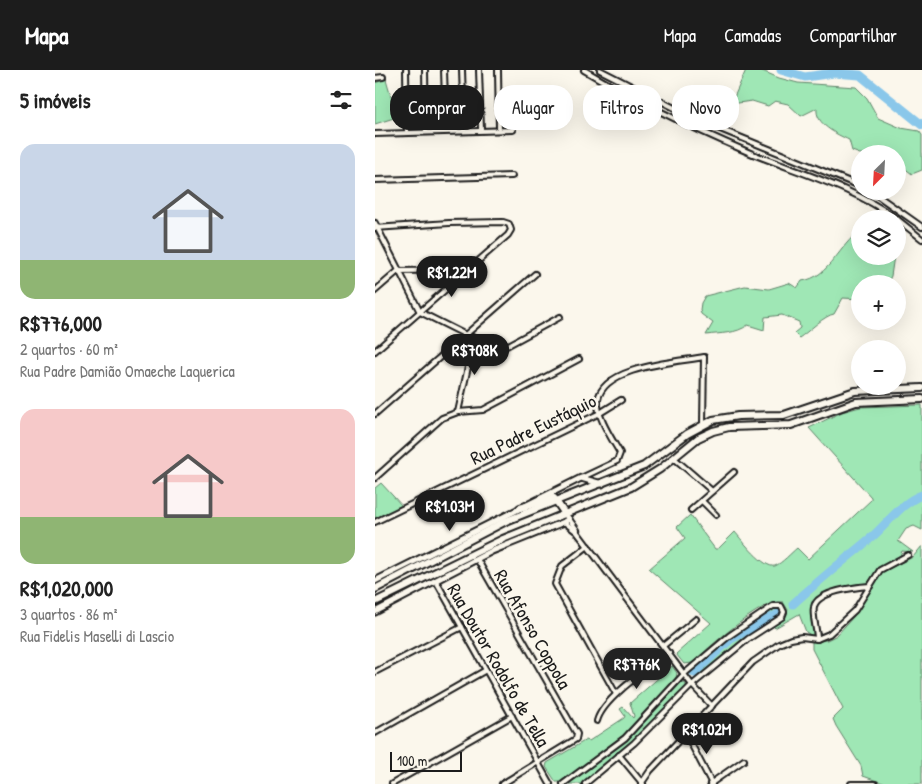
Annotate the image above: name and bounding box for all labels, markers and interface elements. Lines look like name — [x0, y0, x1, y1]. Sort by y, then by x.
text: Mapa — [25, 19, 68, 51]
text: Mapa — [664, 23, 696, 48]
text: Camadas — [724, 23, 781, 48]
text: Compartilhar — [809, 23, 897, 48]
chip: Comprar — [390, 85, 484, 130]
chip: Alugar — [494, 85, 573, 130]
chip: Filtros — [583, 85, 662, 130]
chip: Novo — [672, 85, 739, 130]
text: 5 imóveis — [20, 86, 91, 115]
icon: filters — [327, 86, 355, 114]
north arrow — [851, 145, 906, 200]
map controls — [851, 145, 906, 395]
icon: home — [143, 176, 233, 266]
button: layers — [851, 210, 906, 265]
pin: R$1.22M — [406, 256, 498, 298]
text: R$1.22M — [427, 261, 477, 283]
button: + — [851, 275, 906, 330]
text: R$776,000 — [20, 309, 102, 338]
pin: R$708K — [434, 334, 516, 376]
text: 2 quartos · 60 m² — [20, 338, 118, 360]
text: R$708K — [452, 339, 498, 361]
button: − — [851, 340, 906, 395]
text: Rua Padre Damião Omaeche Laquerica — [20, 360, 235, 382]
street label: Rua Padre Eustáquio — [466, 387, 601, 471]
icon: home — [143, 441, 233, 531]
pin: R$1.03M — [404, 490, 496, 532]
text: R$1.03M — [426, 495, 474, 517]
street label: Rua Afonso Coppola — [488, 564, 578, 694]
text: R$1,020,000 — [20, 574, 113, 603]
street label: Rua Doutor Rodolfo de Tella — [442, 578, 557, 752]
text: 3 quartos · 86 m² — [20, 603, 117, 625]
text: Rua Fidelis Maselli di Lascio — [20, 625, 174, 647]
pin: R$776K — [596, 648, 678, 690]
text: R$776K — [614, 653, 660, 675]
pin: R$1.02M — [661, 712, 753, 755]
text: R$1.02M — [683, 718, 731, 740]
scale bar — [390, 749, 463, 772]
text: 100 m — [397, 751, 427, 770]

